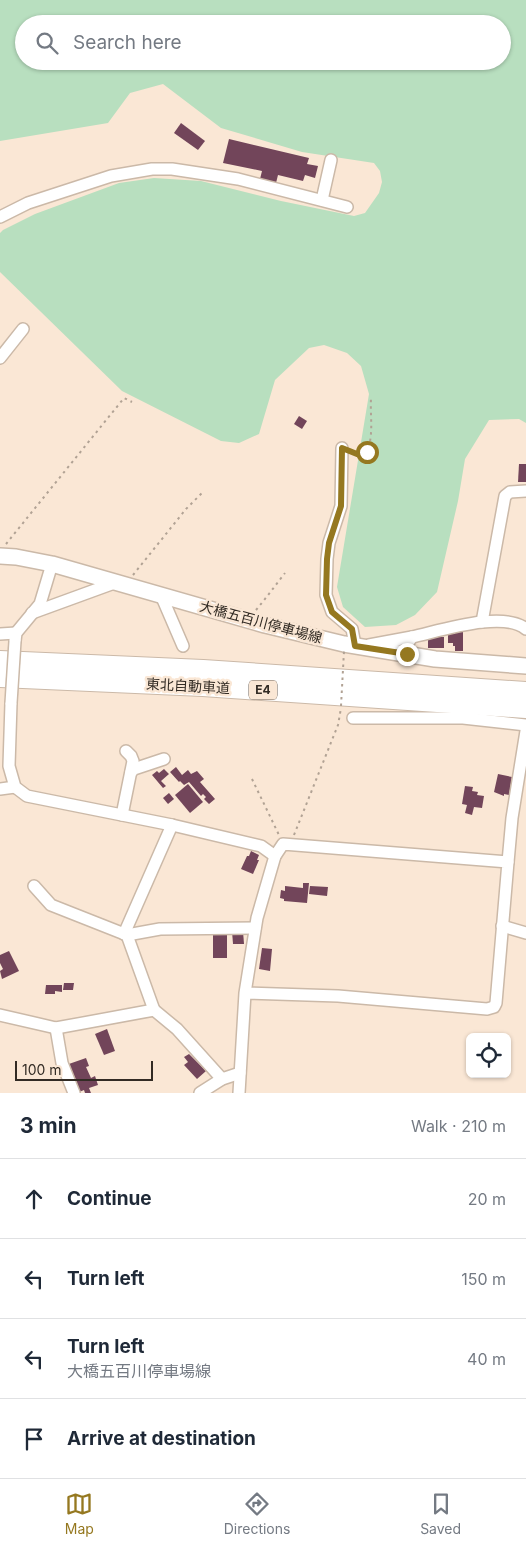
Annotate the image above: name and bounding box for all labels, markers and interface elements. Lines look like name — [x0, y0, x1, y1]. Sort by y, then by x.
search box — [15, 15, 511, 70]
icon: search — [33, 29, 61, 57]
text: Search here — [73, 31, 182, 54]
route start — [356, 441, 379, 464]
street label: 大橋五百川停車場線 — [198, 597, 324, 646]
route end — [396, 643, 419, 666]
street label: 東北自動車道 — [146, 675, 230, 696]
road number: E4 — [249, 680, 277, 700]
map controls — [466, 1033, 511, 1078]
button: locate — [466, 1033, 511, 1078]
scale bar — [15, 1058, 152, 1081]
text: 100 m — [22, 1061, 62, 1078]
text: 3 min — [20, 1113, 76, 1138]
text: Walk · 210 m — [411, 1116, 506, 1136]
icon: ahead — [20, 1185, 48, 1213]
text: Continue — [67, 1187, 152, 1210]
text: 20 m — [468, 1189, 506, 1209]
icon: left — [20, 1265, 48, 1293]
text: Turn left — [67, 1267, 145, 1290]
text: 150 m — [461, 1269, 506, 1289]
text: Turn left — [67, 1335, 145, 1358]
icon: left — [20, 1345, 48, 1373]
text: 40 m — [467, 1349, 506, 1369]
text: 大橋五百川停車場線 — [67, 1361, 211, 1381]
icon: arrive — [20, 1425, 48, 1453]
text: Arrive at destination — [67, 1427, 256, 1450]
tab: Map — [65, 1490, 94, 1537]
tab: Directions — [224, 1490, 290, 1537]
tab: Saved — [420, 1490, 461, 1537]

